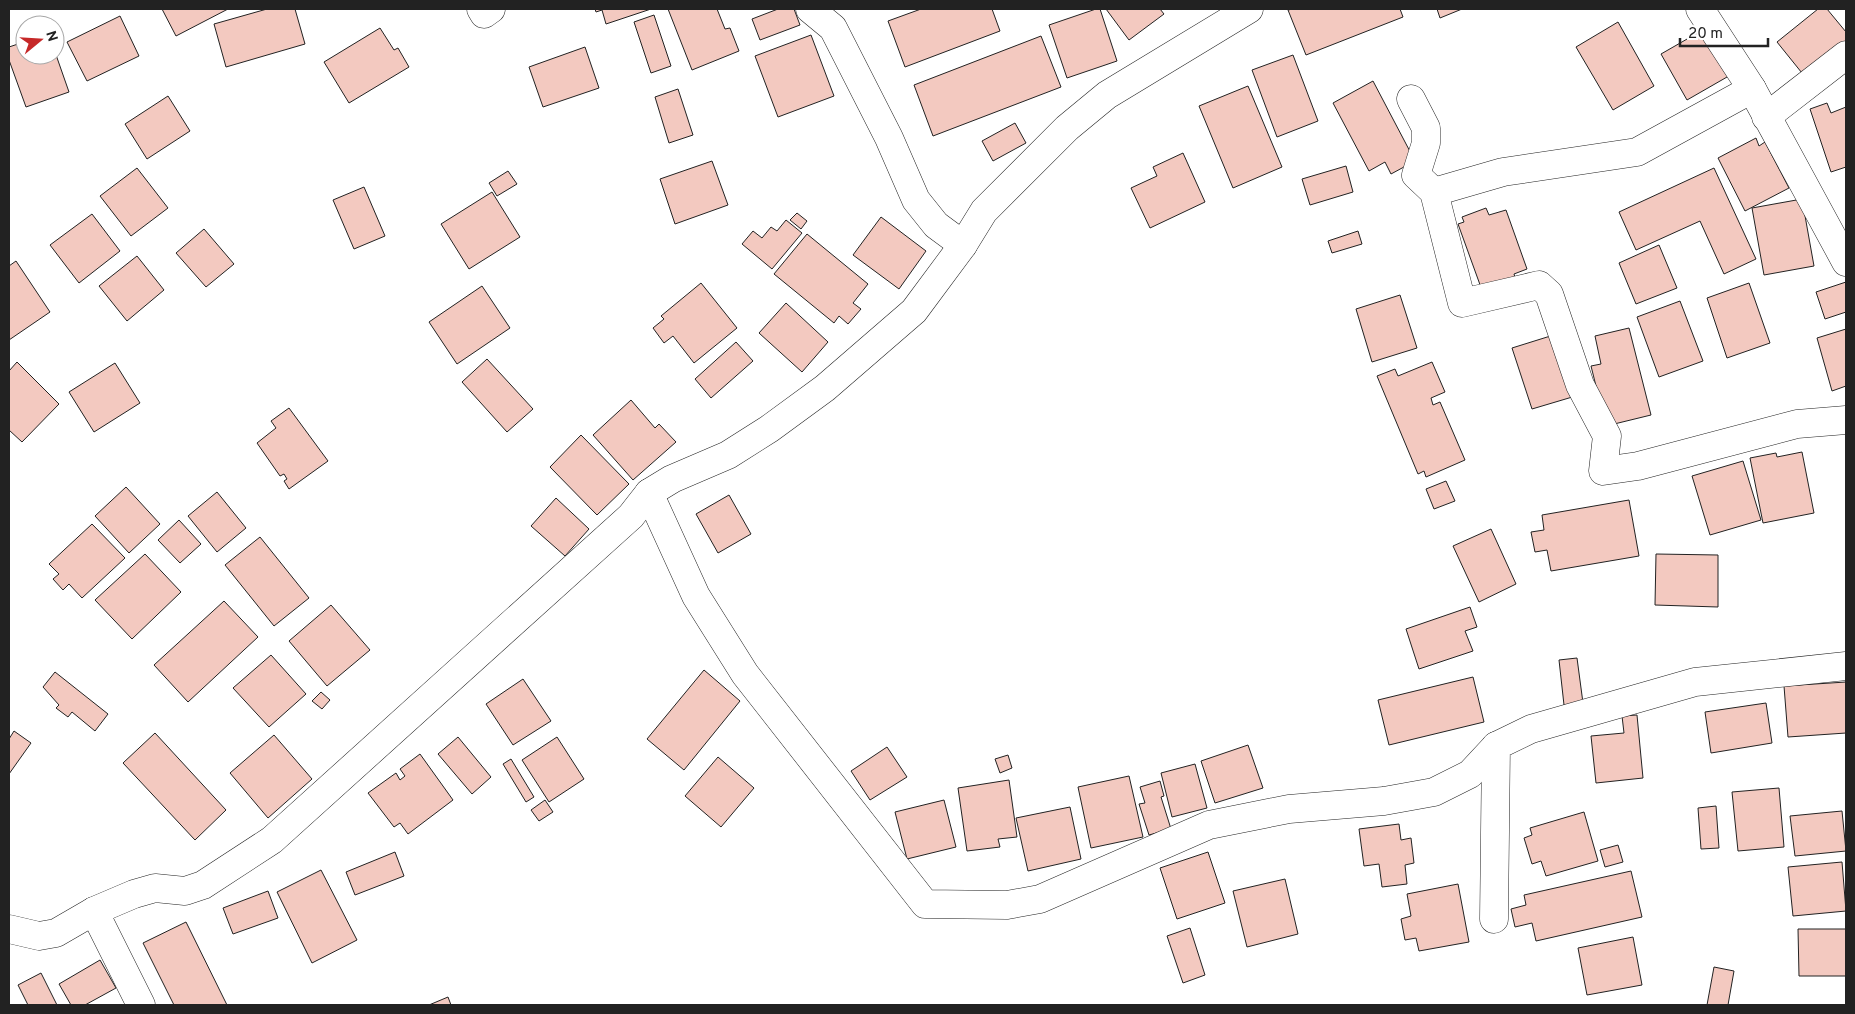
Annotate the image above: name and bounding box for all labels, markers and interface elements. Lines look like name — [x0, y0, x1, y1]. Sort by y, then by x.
north arrow — [15, 15, 65, 65]
scale bar — [1680, 15, 1768, 47]
text: 20 m — [1688, 25, 1723, 44]
text: N — [41, 29, 61, 44]

